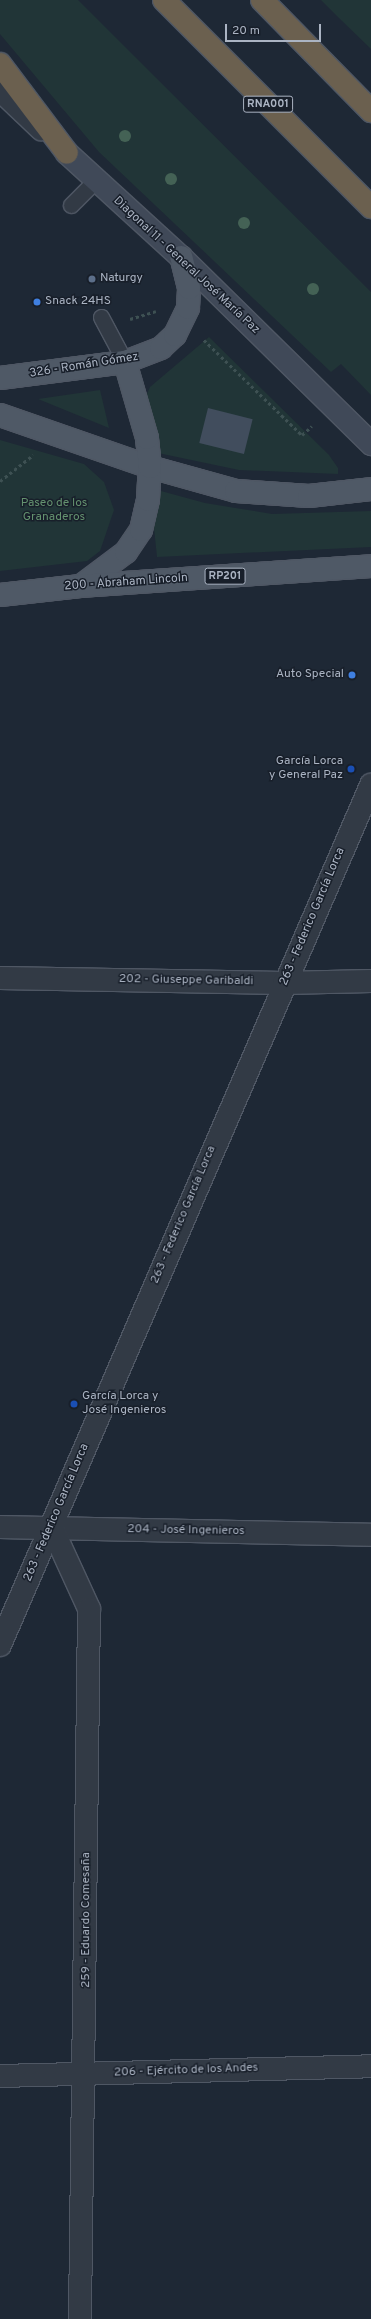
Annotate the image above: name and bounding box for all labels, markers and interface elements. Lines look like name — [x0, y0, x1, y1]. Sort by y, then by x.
scale bar — [227, 16, 323, 42]
text: 20 m — [232, 23, 260, 39]
road number: RNA001 — [243, 95, 293, 113]
street label: Diagonal 11 - General José María Paz — [110, 194, 262, 338]
place label: Naturgy — [100, 272, 143, 286]
marker: Naturgy — [87, 274, 97, 284]
place label: Snack 24HS — [45, 295, 111, 309]
marker: Snack 24HS — [32, 297, 42, 307]
street label: 326 - Román Gómez — [29, 350, 139, 382]
park label: Paseo de los Granaderos — [21, 497, 87, 525]
road number: RP201 — [204, 567, 246, 585]
street label: 200 - Abraham Lincoln — [63, 571, 189, 595]
place label: Auto Special — [276, 668, 344, 682]
marker: Auto Special — [347, 670, 357, 680]
place label: García Lorca y General Paz — [269, 755, 343, 783]
marker: García Lorca y General Paz — [346, 764, 356, 774]
street label: 263 - Federico García Lorca — [277, 846, 349, 988]
street label: 202 - Giuseppe Garibaldi — [119, 973, 253, 989]
street label: 263 - Federico García Lorca — [148, 1144, 220, 1286]
place label: García Lorca y José Ingenieros — [82, 1390, 166, 1418]
marker: García Lorca y José Ingenieros — [69, 1399, 79, 1409]
street label: 263 - Federico García Lorca — [21, 1442, 93, 1584]
street label: 204 - José Ingenieros — [127, 1523, 245, 1539]
street label: 259 - Eduardo Comesaña — [80, 1852, 94, 1988]
street label: 206 - Ejército de los Andes — [113, 2061, 259, 2081]

